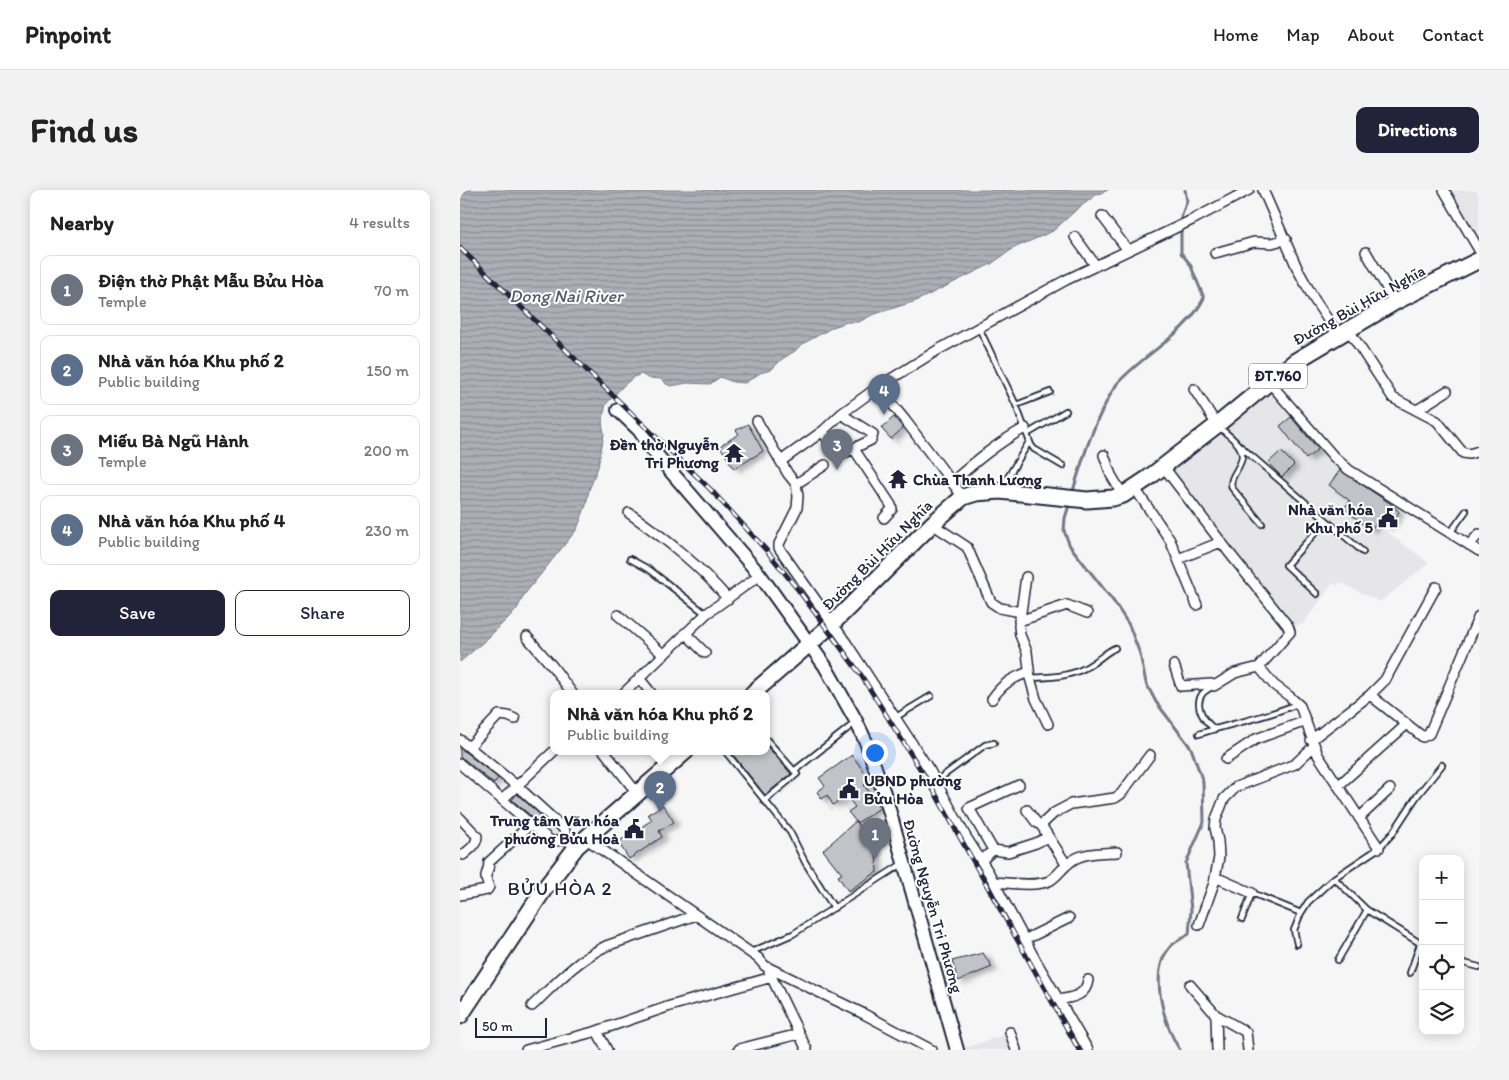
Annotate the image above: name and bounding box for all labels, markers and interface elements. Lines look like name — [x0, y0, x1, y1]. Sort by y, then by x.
text: Pinpoint — [25, 20, 111, 49]
text: Home — [1213, 24, 1259, 46]
text: Map — [1287, 24, 1320, 46]
text: About — [1348, 24, 1394, 46]
text: Contact — [1422, 24, 1484, 46]
button: Directions — [1356, 107, 1479, 153]
text: Find us — [30, 109, 138, 151]
text: Nearby — [50, 210, 114, 235]
text: 4 results — [349, 213, 410, 232]
street label: Đường Bùi Hữu Nghĩa — [1290, 261, 1429, 349]
text: Điện thờ Phật Mẫu Bửu Hòa — [98, 269, 324, 292]
text: 1 — [63, 281, 71, 300]
text: 70 m — [374, 281, 409, 300]
water label: Dong Nai River — [509, 285, 625, 307]
text: Temple — [98, 292, 147, 311]
text: Nhà văn hóa Khu phố 2 — [98, 349, 284, 372]
text: 2 — [63, 361, 71, 380]
text: 150 m — [366, 361, 409, 380]
road number: ĐT.760 — [1249, 364, 1307, 388]
text: Public building — [98, 372, 200, 391]
pin: 4 — [868, 374, 900, 415]
text: Miếu Bà Ngũ Hành — [98, 429, 249, 452]
pin: 3 — [821, 429, 853, 470]
place label: Đền thờ Nguyễn Tri Phương — [609, 435, 720, 473]
text: 3 — [63, 441, 71, 460]
text: 200 m — [364, 441, 409, 460]
temple icon: Đền thờ Nguyễn Tri Phương — [723, 442, 745, 464]
text: Temple — [98, 452, 147, 471]
temple icon: Chùa Thanh Lương — [887, 468, 909, 490]
place label: Chùa Thanh Lương — [913, 470, 1043, 490]
street label: Đường Bùi Hữu Nghĩa — [818, 496, 936, 614]
place label: Nhà văn hóa Khu phố 5 — [1288, 500, 1374, 538]
public building icon: Nhà văn hóa Khu phố 5 — [1377, 507, 1399, 529]
text: Nhà văn hóa Khu phố 4 — [98, 509, 285, 532]
text: 4 — [62, 521, 72, 540]
text: 230 m — [365, 521, 409, 540]
text: Public building — [98, 532, 200, 551]
button: Save — [50, 590, 225, 636]
button: Share — [235, 590, 410, 636]
popup — [550, 690, 770, 755]
text: Nhà văn hóa Khu phố 2 — [567, 702, 753, 725]
text: Public building — [567, 725, 669, 744]
your location — [862, 740, 888, 766]
pin: 2 — [644, 771, 676, 812]
place label: UBND phường Bửu Hòa — [864, 771, 962, 808]
public building icon: UBND phường Bửu Hòa — [838, 778, 860, 800]
place label: Trung tâm Văn hóa phường Bửu Hoà — [489, 811, 620, 849]
street label: Đường Nguyễn Tri Phương — [899, 817, 967, 996]
public building icon: Trung tâm Văn hóa phường Bửu Hoà — [623, 818, 645, 840]
pin: 1 — [859, 818, 891, 859]
map controls — [1419, 855, 1464, 1035]
button: + — [1419, 855, 1464, 900]
district label: BỬU HÒA 2 — [507, 877, 613, 900]
button: − — [1419, 900, 1464, 945]
button: locate — [1419, 945, 1464, 990]
button: layers — [1419, 990, 1464, 1035]
scale bar — [475, 1015, 548, 1038]
text: 50 m — [482, 1018, 513, 1035]

